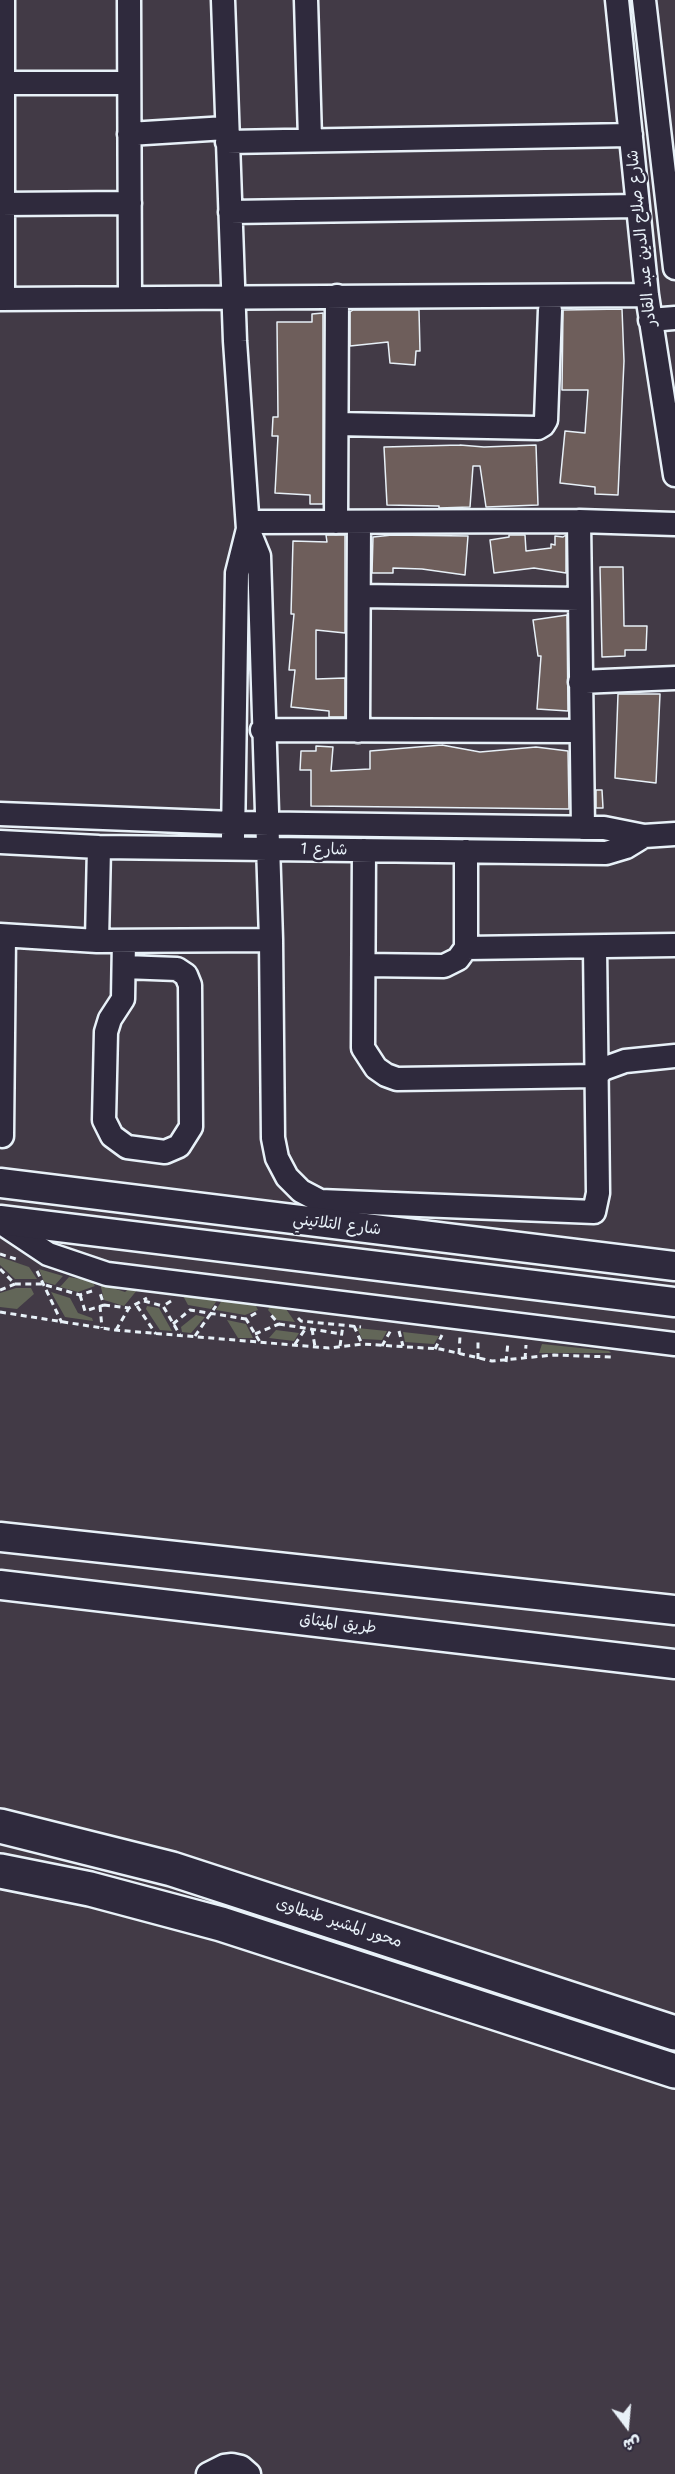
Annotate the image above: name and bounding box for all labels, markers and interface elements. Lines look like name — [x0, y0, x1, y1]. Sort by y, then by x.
street label: شارع صلاح الدين عبد القادر — [623, 149, 661, 327]
street label: شارع 1 — [300, 840, 348, 860]
street label: شارع التلاتيني — [292, 1210, 382, 1240]
street label: طريق الميثاق — [298, 1610, 378, 1638]
street label: محور المشير طنطاوى — [274, 1894, 404, 1952]
north arrow — [597, 2396, 657, 2456]
text: ش — [621, 2431, 643, 2456]

